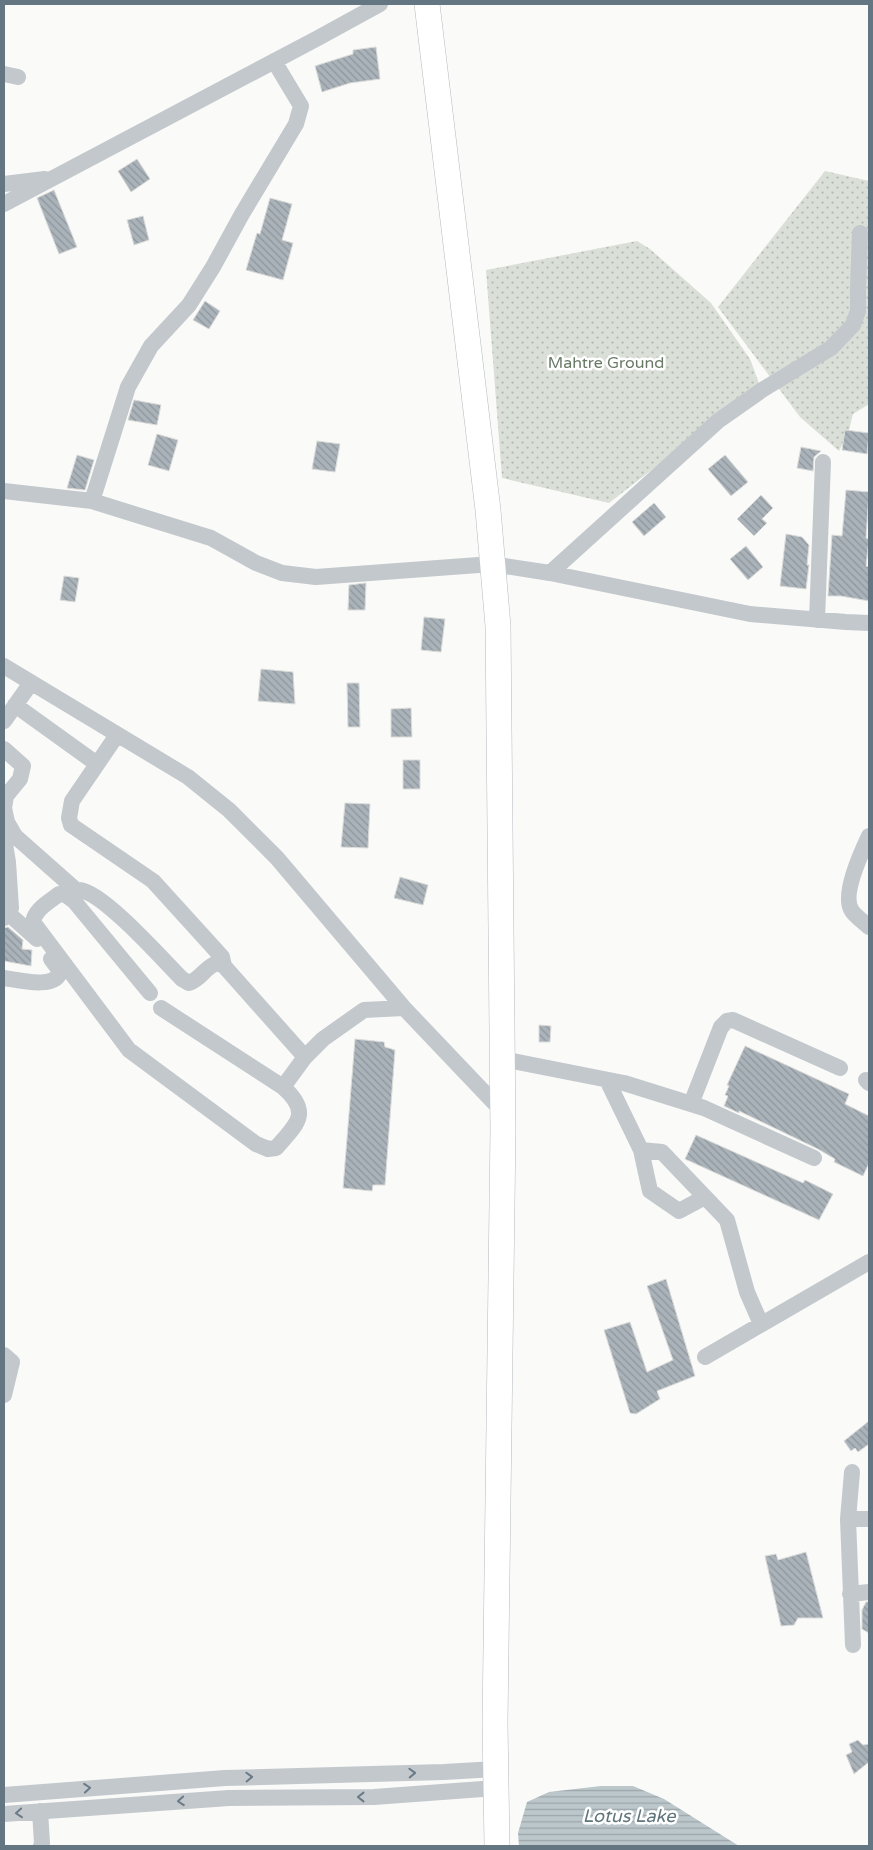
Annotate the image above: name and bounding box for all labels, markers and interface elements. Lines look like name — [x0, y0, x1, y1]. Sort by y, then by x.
park label: Mahtre Ground — [548, 353, 664, 373]
one-way arrow — [408, 1768, 416, 1778]
one-way arrow — [246, 1772, 254, 1783]
one-way arrow — [83, 1782, 91, 1793]
one-way arrow — [357, 1792, 364, 1802]
one-way arrow — [177, 1795, 185, 1806]
water label: Lotus Lake — [583, 1805, 676, 1827]
one-way arrow — [15, 1807, 23, 1818]

